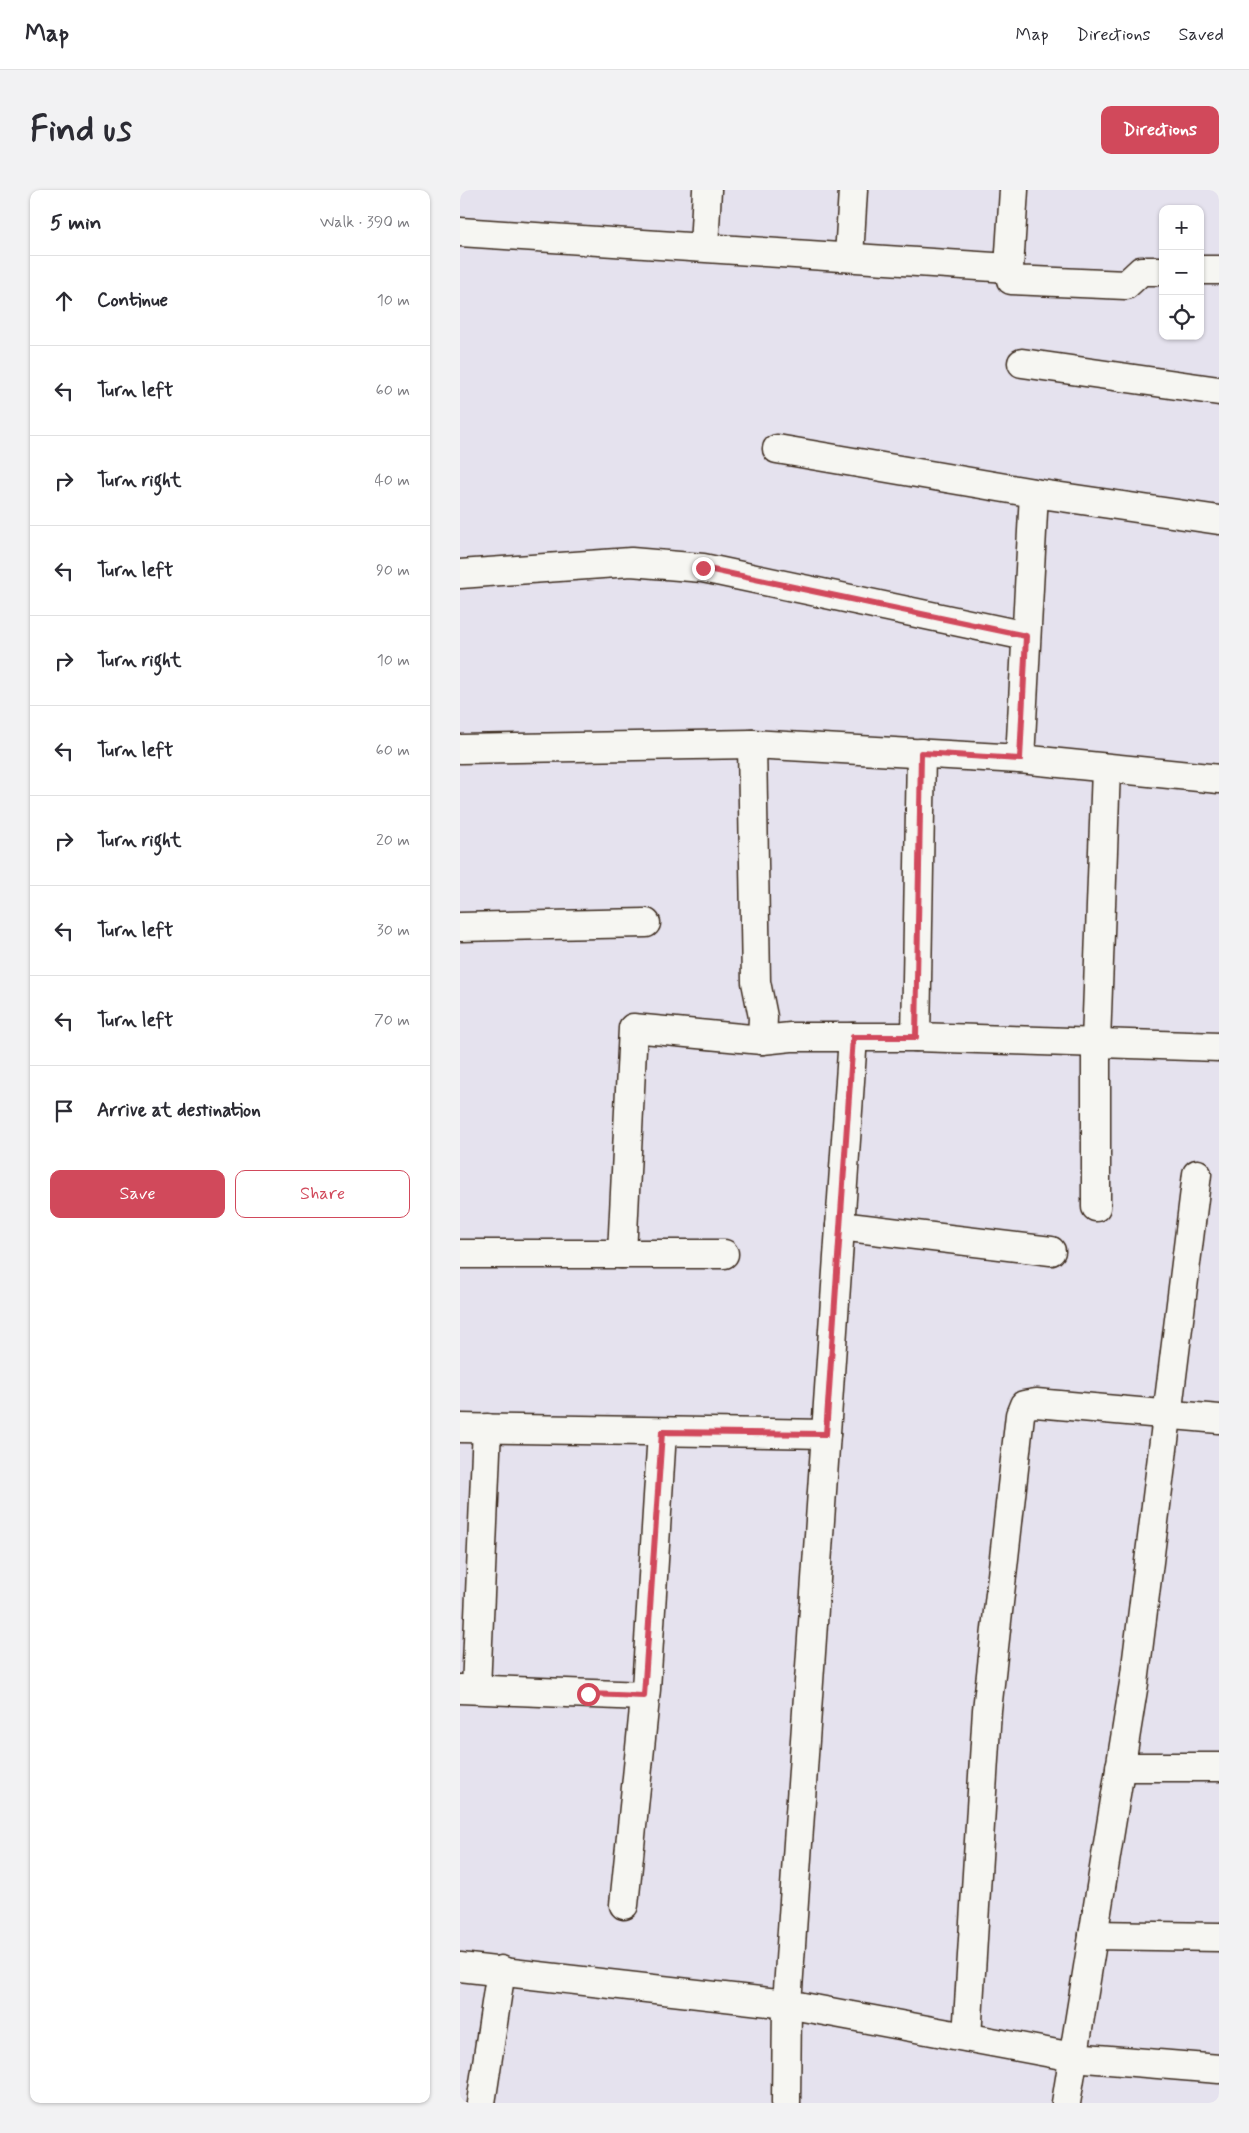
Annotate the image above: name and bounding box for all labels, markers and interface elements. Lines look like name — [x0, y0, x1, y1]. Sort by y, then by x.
text: Map — [25, 19, 69, 50]
text: Map — [1016, 23, 1049, 47]
text: Directions — [1077, 23, 1151, 47]
text: Saved — [1179, 23, 1224, 47]
button: Directions — [1101, 106, 1219, 154]
text: Find us — [30, 107, 132, 153]
map controls — [1159, 205, 1204, 340]
button: + — [1159, 205, 1204, 250]
text: 5 min — [50, 209, 102, 237]
text: Walk · 390 m — [320, 212, 410, 233]
button: − — [1159, 250, 1204, 295]
icon: ahead — [50, 287, 78, 315]
text: Continue — [97, 288, 168, 313]
text: 10 m — [377, 290, 410, 311]
button: locate — [1159, 295, 1204, 340]
icon: left — [50, 377, 78, 405]
text: Turn left — [97, 378, 173, 403]
text: 60 m — [376, 380, 410, 401]
icon: right — [50, 467, 78, 495]
text: Turn right — [97, 468, 181, 493]
text: 40 m — [374, 470, 410, 491]
icon: left — [50, 557, 78, 585]
route end — [692, 557, 715, 580]
text: Turn left — [97, 558, 173, 583]
text: 90 m — [376, 560, 410, 581]
icon: right — [50, 647, 78, 675]
text: Turn right — [97, 648, 181, 673]
text: 10 m — [377, 650, 410, 671]
icon: left — [50, 737, 78, 765]
text: Turn left — [97, 738, 173, 763]
text: 60 m — [376, 740, 410, 761]
icon: right — [50, 827, 78, 855]
text: Turn right — [97, 828, 181, 853]
text: 20 m — [376, 830, 410, 851]
icon: left — [50, 917, 78, 945]
text: Turn left — [97, 918, 173, 943]
text: 30 m — [377, 920, 410, 941]
icon: left — [50, 1007, 78, 1035]
text: Turn left — [97, 1008, 173, 1033]
text: 70 m — [374, 1010, 410, 1031]
icon: arrive — [50, 1097, 78, 1125]
text: Arrive at destination — [97, 1098, 261, 1123]
button: Save — [50, 1170, 225, 1218]
button: Share — [235, 1170, 410, 1218]
route start — [577, 1683, 600, 1706]

